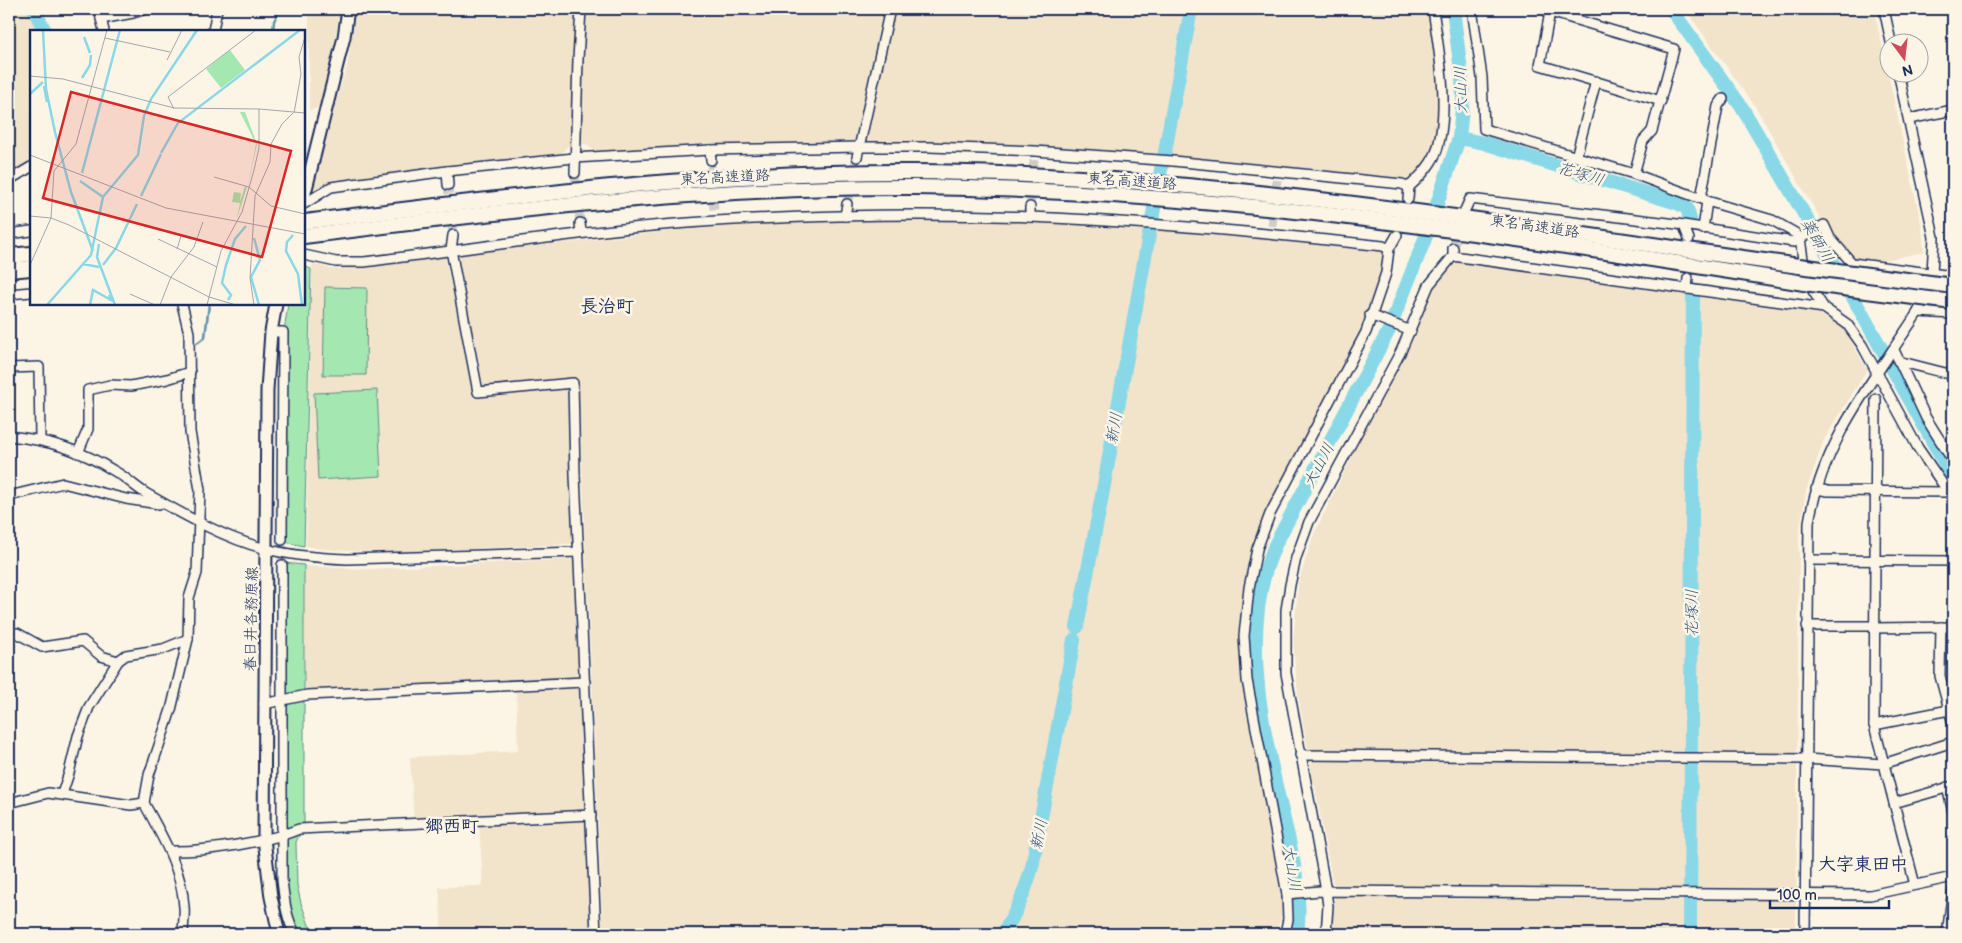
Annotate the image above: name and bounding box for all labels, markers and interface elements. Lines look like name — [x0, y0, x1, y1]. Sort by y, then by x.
inset map — [30, 30, 305, 305]
north arrow — [1880, 32, 1930, 82]
text: N — [1900, 61, 1915, 80]
water label: 大山川 — [1452, 66, 1471, 114]
water label: 花塚川 — [1555, 158, 1606, 191]
street label: 東名高速道路 — [680, 166, 770, 189]
street label: 東名高速道路 — [1086, 169, 1178, 194]
street label: 東名高速道路 — [1489, 211, 1581, 242]
water label: 薬師川 — [1796, 215, 1837, 266]
district label: 長治町 — [580, 296, 634, 317]
water label: 新川 — [1102, 411, 1127, 446]
water label: 大山川 — [1300, 440, 1339, 491]
street label: 春日井各務原線 — [241, 566, 262, 672]
water label: 花塚川 — [1683, 589, 1702, 637]
district label: 郷西町 — [425, 816, 479, 837]
water label: 新川 — [1027, 817, 1052, 852]
water label: 大山川 — [1278, 843, 1305, 893]
district label: 大字東田中 — [1818, 854, 1908, 875]
scale bar — [1770, 878, 1888, 910]
text: 100 m — [1777, 886, 1817, 905]

